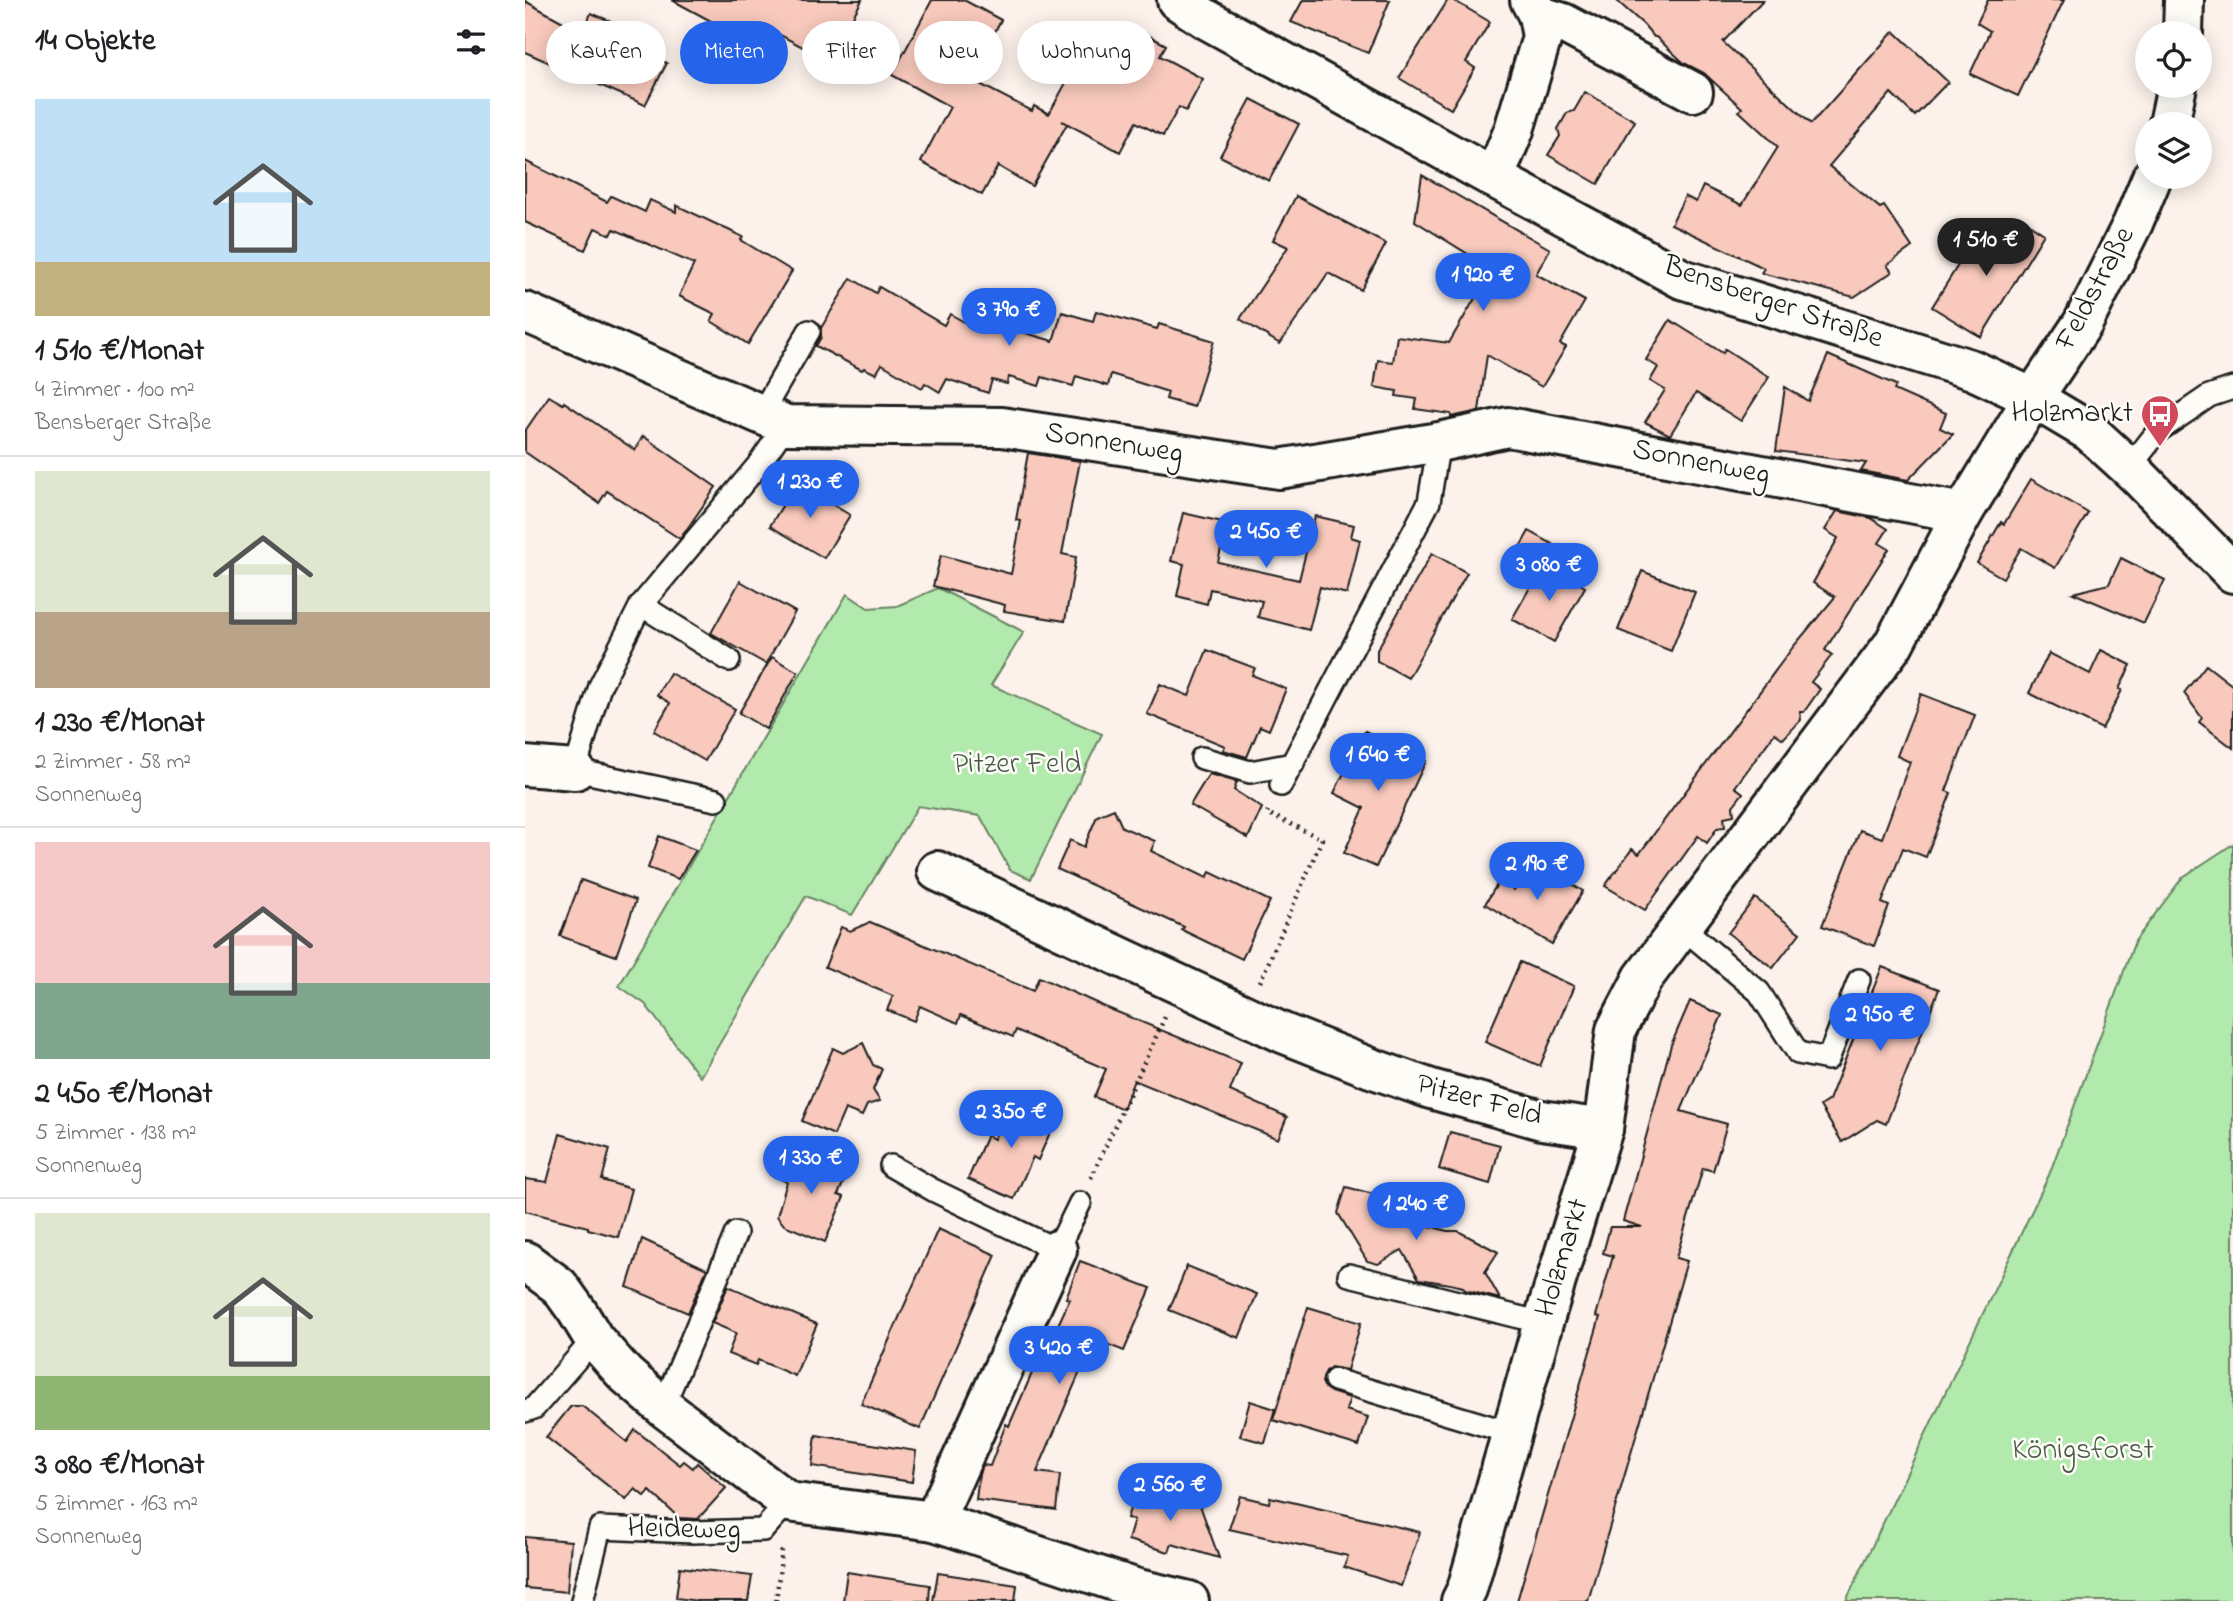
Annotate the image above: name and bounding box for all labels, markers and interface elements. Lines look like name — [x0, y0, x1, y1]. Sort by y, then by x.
text: 14 Objekte — [35, 20, 155, 64]
chip: Kaufen — [546, 21, 666, 84]
chip: Mieten — [680, 21, 788, 84]
chip: Filter — [802, 21, 900, 84]
chip: Neu — [914, 21, 1003, 84]
chip: Wohnung — [1017, 21, 1155, 84]
map controls — [2135, 21, 2212, 189]
button: locate — [2135, 21, 2212, 98]
icon: filters — [452, 23, 490, 61]
button: layers — [2135, 112, 2212, 189]
icon: home — [200, 145, 326, 271]
pin: 1 510 € — [1921, 218, 2051, 278]
street label: Feldstraße — [2044, 219, 2147, 360]
text: 1 510 € — [1953, 224, 2019, 257]
street label: Bensberger Straße — [1656, 244, 1889, 361]
pin: 1 920 € — [1418, 254, 1548, 313]
text: 1 920 € — [1451, 259, 1515, 292]
pin: 3 790 € — [944, 288, 1074, 348]
text: 3 790 € — [977, 294, 1041, 327]
text: 1 510 €/Monat — [35, 330, 204, 374]
text: 4 Zimmer · 100 m² — [35, 374, 195, 407]
place label: Holzmarkt — [2011, 392, 2133, 436]
bus stop icon: Holzmarkt — [2139, 393, 2181, 448]
text: Bensberger Straße — [35, 407, 211, 440]
street label: Sonnenweg — [1042, 411, 1186, 477]
street label: Sonnenweg — [1628, 428, 1774, 498]
pin: 1 230 € — [745, 461, 875, 520]
text: 1 230 € — [777, 466, 843, 499]
pin: 2 450 € — [1201, 510, 1331, 570]
text: 2 450 € — [1230, 516, 1302, 549]
icon: home — [200, 517, 326, 643]
pin: 3 080 € — [1484, 544, 1614, 603]
text: 3 080 € — [1516, 549, 1582, 582]
text: 1 230 €/Monat — [35, 702, 205, 746]
pin: 1 640 € — [1313, 734, 1443, 793]
text: 1 640 € — [1346, 739, 1410, 772]
park label: Pitzer Feld — [953, 743, 1081, 787]
text: 2 Zimmer · 58 m² — [35, 746, 191, 779]
text: Sonnenweg — [35, 779, 142, 812]
pin: 2 190 € — [1472, 842, 1602, 902]
text: 2 190 € — [1505, 848, 1569, 881]
icon: home — [200, 888, 326, 1014]
pin: 2 950 € — [1815, 993, 1945, 1053]
text: 2 950 € — [1846, 999, 1914, 1032]
street label: Pitzer Feld — [1411, 1063, 1547, 1139]
text: 2 450 €/Monat — [35, 1073, 212, 1117]
pin: 2 350 € — [946, 1090, 1076, 1150]
text: 2 350 € — [975, 1096, 1047, 1129]
text: 5 Zimmer · 138 m² — [35, 1117, 197, 1150]
pin: 1 330 € — [746, 1136, 876, 1196]
text: 1 330 € — [779, 1142, 843, 1175]
text: Sonnenweg — [35, 1150, 142, 1183]
pin: 1 240 € — [1351, 1182, 1481, 1242]
text: 1 240 € — [1383, 1188, 1449, 1221]
street label: Holzmarkt — [1524, 1193, 1602, 1323]
icon: home — [200, 1259, 326, 1385]
pin: 3 420 € — [994, 1326, 1124, 1386]
text: 3 420 € — [1025, 1332, 1093, 1365]
park label: Königsforst — [2012, 1429, 2154, 1473]
text: 3 080 €/Monat — [35, 1444, 205, 1488]
pin: 2 560 € — [1105, 1464, 1235, 1523]
text: 2 560 € — [1134, 1469, 1206, 1502]
text: 5 Zimmer · 163 m² — [35, 1488, 198, 1521]
street label: Heideweg — [627, 1507, 741, 1553]
text: Sonnenweg — [35, 1521, 142, 1554]

